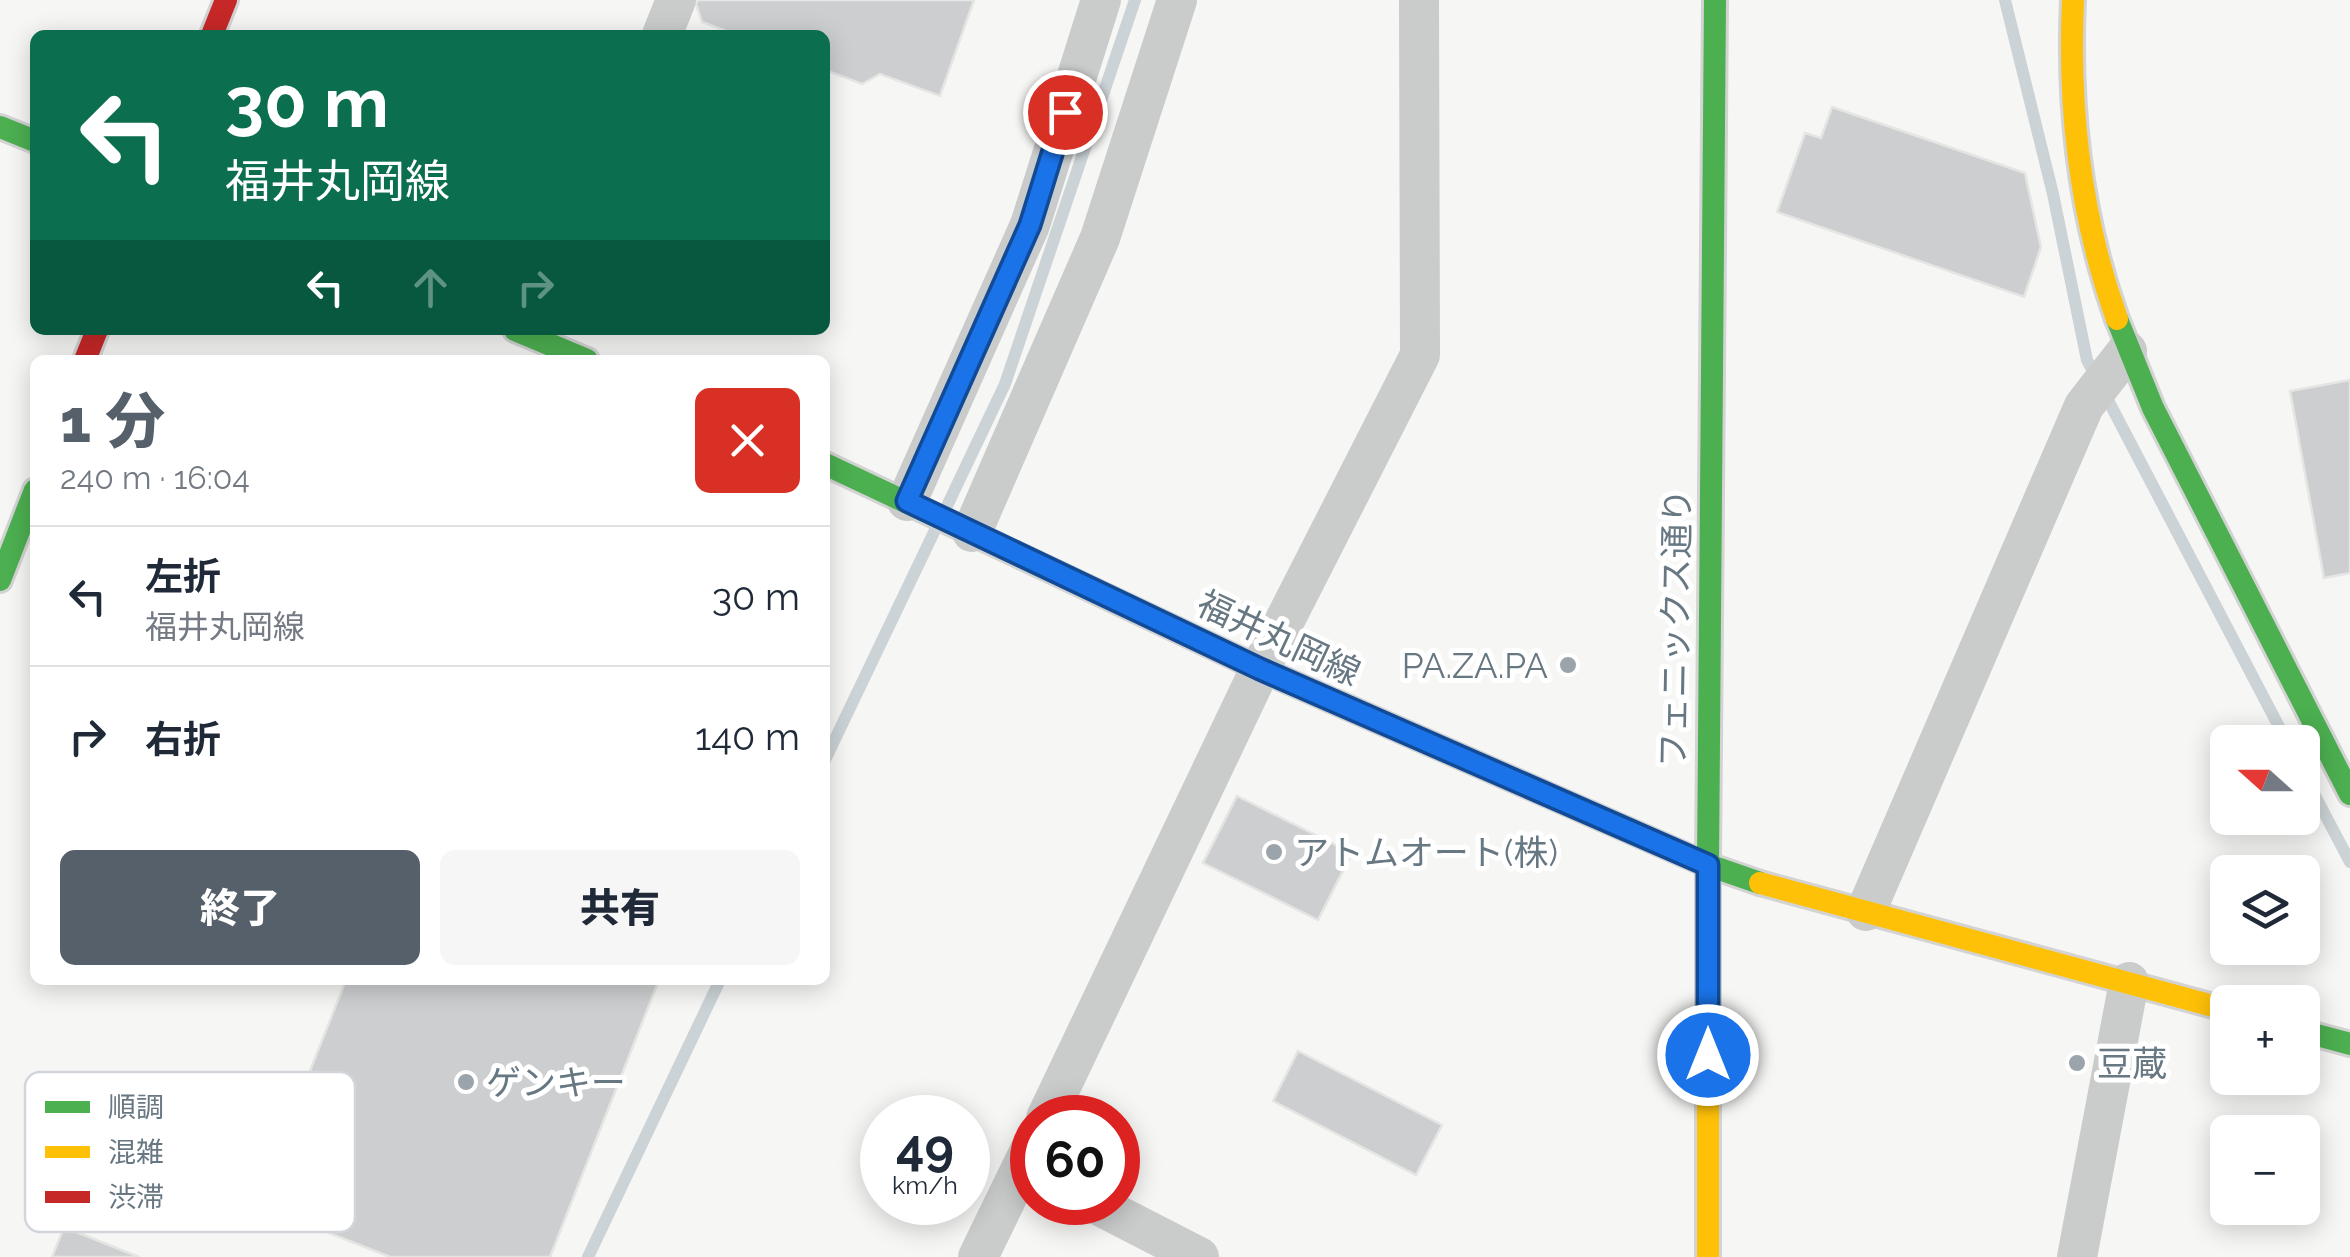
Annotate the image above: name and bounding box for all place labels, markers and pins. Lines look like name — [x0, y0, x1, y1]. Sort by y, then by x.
pin — [1023, 70, 1108, 155]
place label: PA.ZA.PA — [1402, 645, 1548, 686]
marker: PA.ZA.PA — [1557, 654, 1579, 676]
place label: アトムオート(株) — [1294, 832, 1558, 873]
marker: アトムオート(株) — [1263, 841, 1285, 863]
place label: 豆蔵 — [2097, 1043, 2167, 1084]
marker: 豆蔵 — [2066, 1052, 2088, 1074]
place label: ゲンキー — [486, 1062, 626, 1103]
marker: ゲンキー — [455, 1071, 477, 1093]

